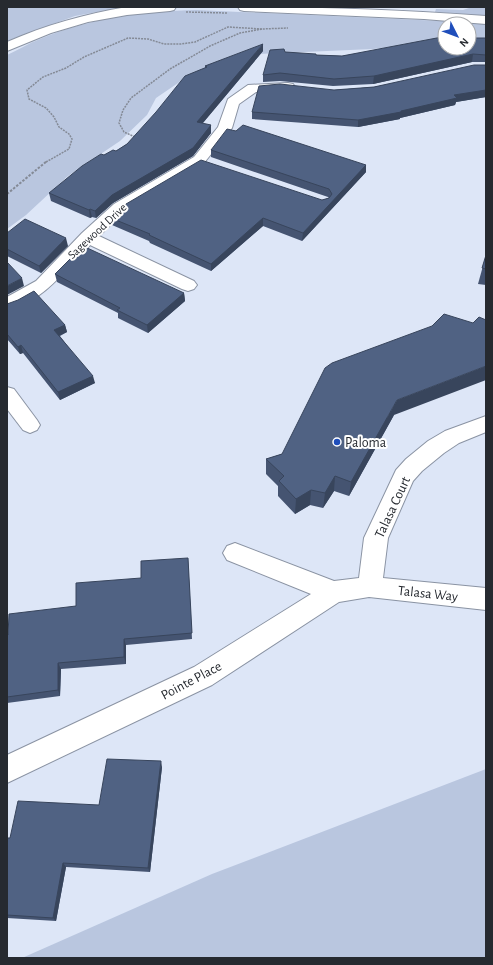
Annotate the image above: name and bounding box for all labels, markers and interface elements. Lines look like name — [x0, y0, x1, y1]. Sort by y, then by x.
north arrow — [437, 16, 477, 56]
text: N — [457, 36, 471, 49]
street label: Sagewood Drive — [65, 201, 129, 261]
place label: Paloma — [345, 436, 387, 450]
marker: Paloma — [332, 437, 342, 447]
street label: Talasa Court — [373, 474, 413, 540]
street label: Talasa Way — [397, 584, 459, 604]
street label: Pointe Place — [159, 659, 224, 703]

